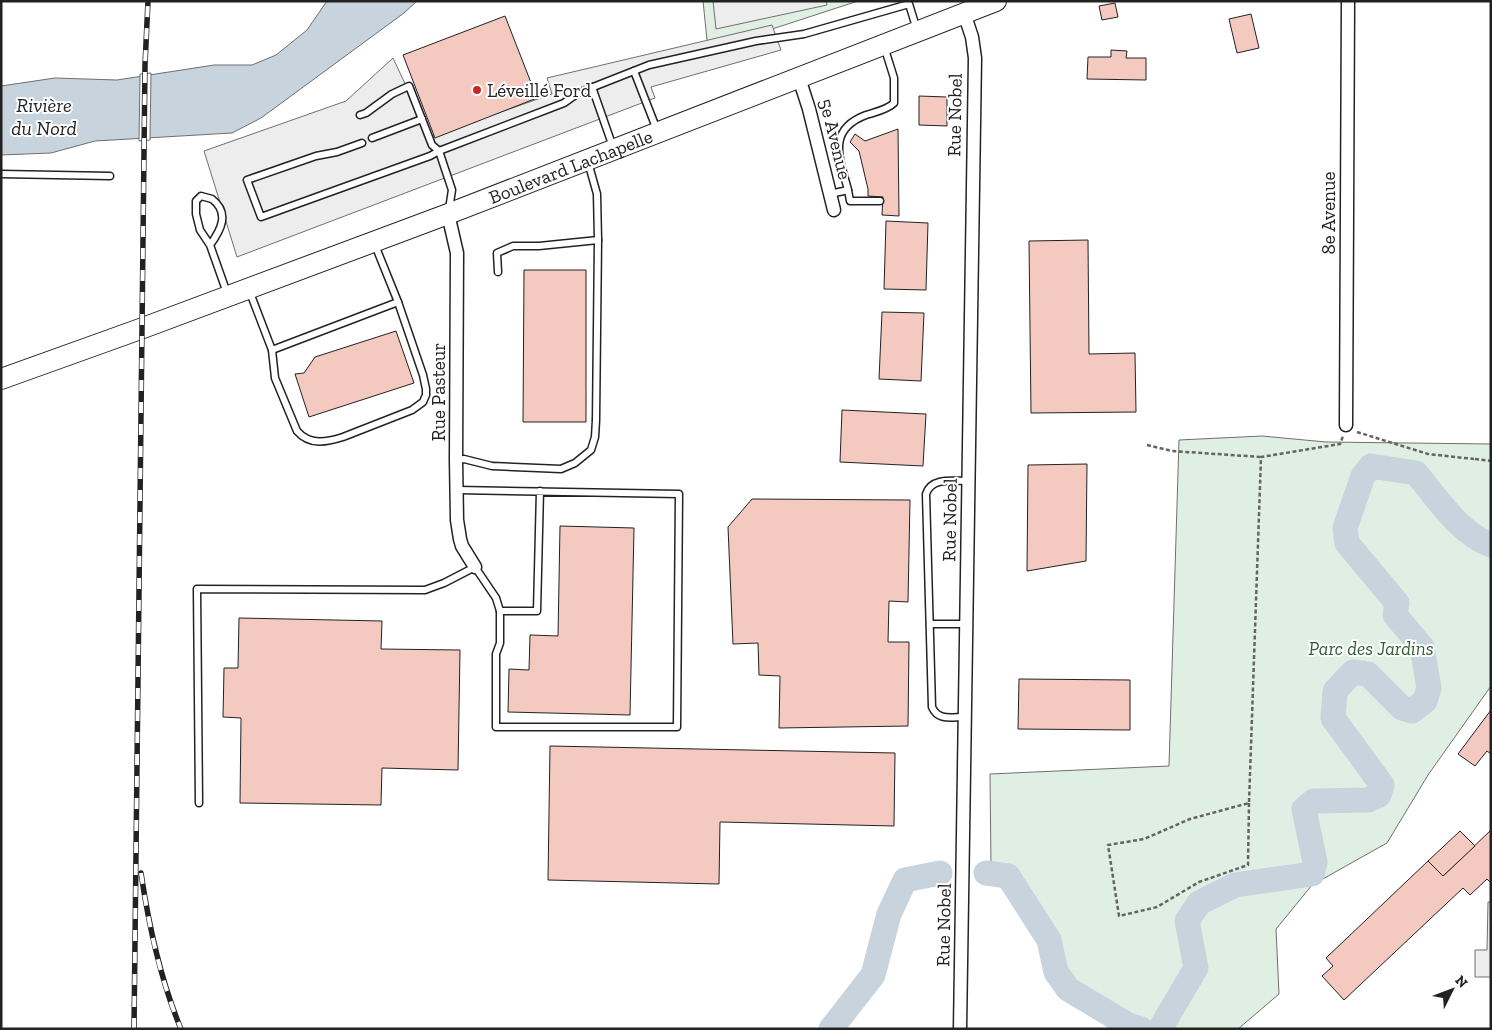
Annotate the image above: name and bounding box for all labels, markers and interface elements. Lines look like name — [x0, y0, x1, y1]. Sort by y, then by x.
street label: Rue Nobel — [942, 73, 967, 157]
place label: Léveillé Ford — [487, 79, 592, 102]
marker: Léveillé Ford — [471, 84, 483, 96]
water label: Rivière du Nord — [11, 93, 77, 140]
street label: 5e Avenue — [814, 96, 857, 182]
street label: Boulevard Lachapelle — [486, 125, 656, 209]
street label: 8e Avenue — [1317, 171, 1340, 255]
street label: Rue Pasteur — [427, 343, 450, 441]
street label: Rue Nobel — [937, 478, 962, 562]
park label: Parc des Jardins — [1308, 637, 1434, 660]
street label: Rue Nobel — [931, 883, 956, 967]
north arrow — [1427, 965, 1477, 1015]
text: N — [1451, 972, 1471, 992]

